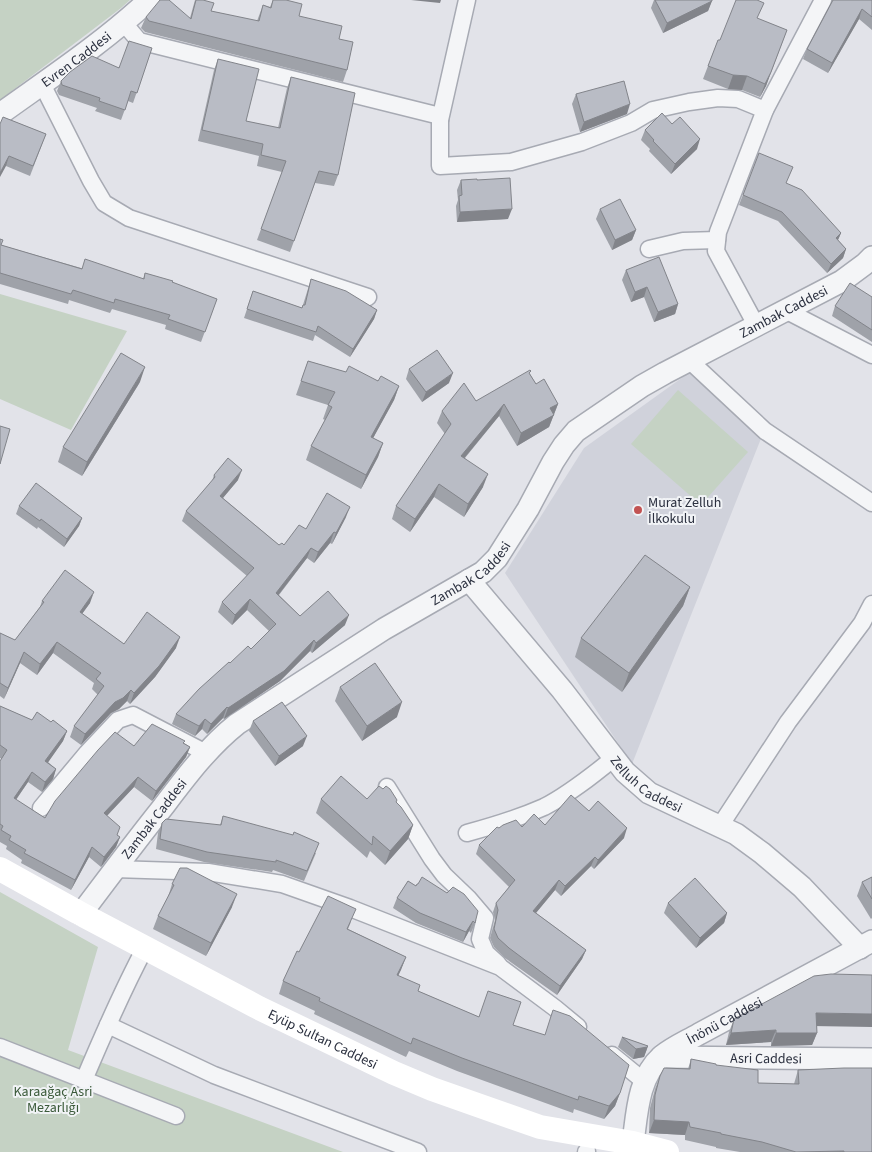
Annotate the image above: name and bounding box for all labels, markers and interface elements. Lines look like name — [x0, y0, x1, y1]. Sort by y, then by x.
street label: Evren Caddesi — [37, 27, 116, 93]
street label: Zambak Caddesi — [736, 281, 832, 344]
place label: Murat Zelluh İlkokulu — [648, 493, 721, 529]
marker: Murat Zelluh İlkokulu — [632, 504, 644, 516]
street label: Zambak Caddesi — [427, 538, 516, 611]
street label: Zelluh Caddesi — [605, 752, 685, 818]
street label: Zambak Caddesi — [117, 775, 192, 864]
street label: İnönü Caddesi — [684, 992, 767, 1050]
street label: Eyüp Sultan Caddesi — [264, 1005, 381, 1075]
street label: Asri Caddesi — [730, 1049, 802, 1069]
park label: Karaağaç Asri Mezarlığı — [14, 1082, 92, 1118]

